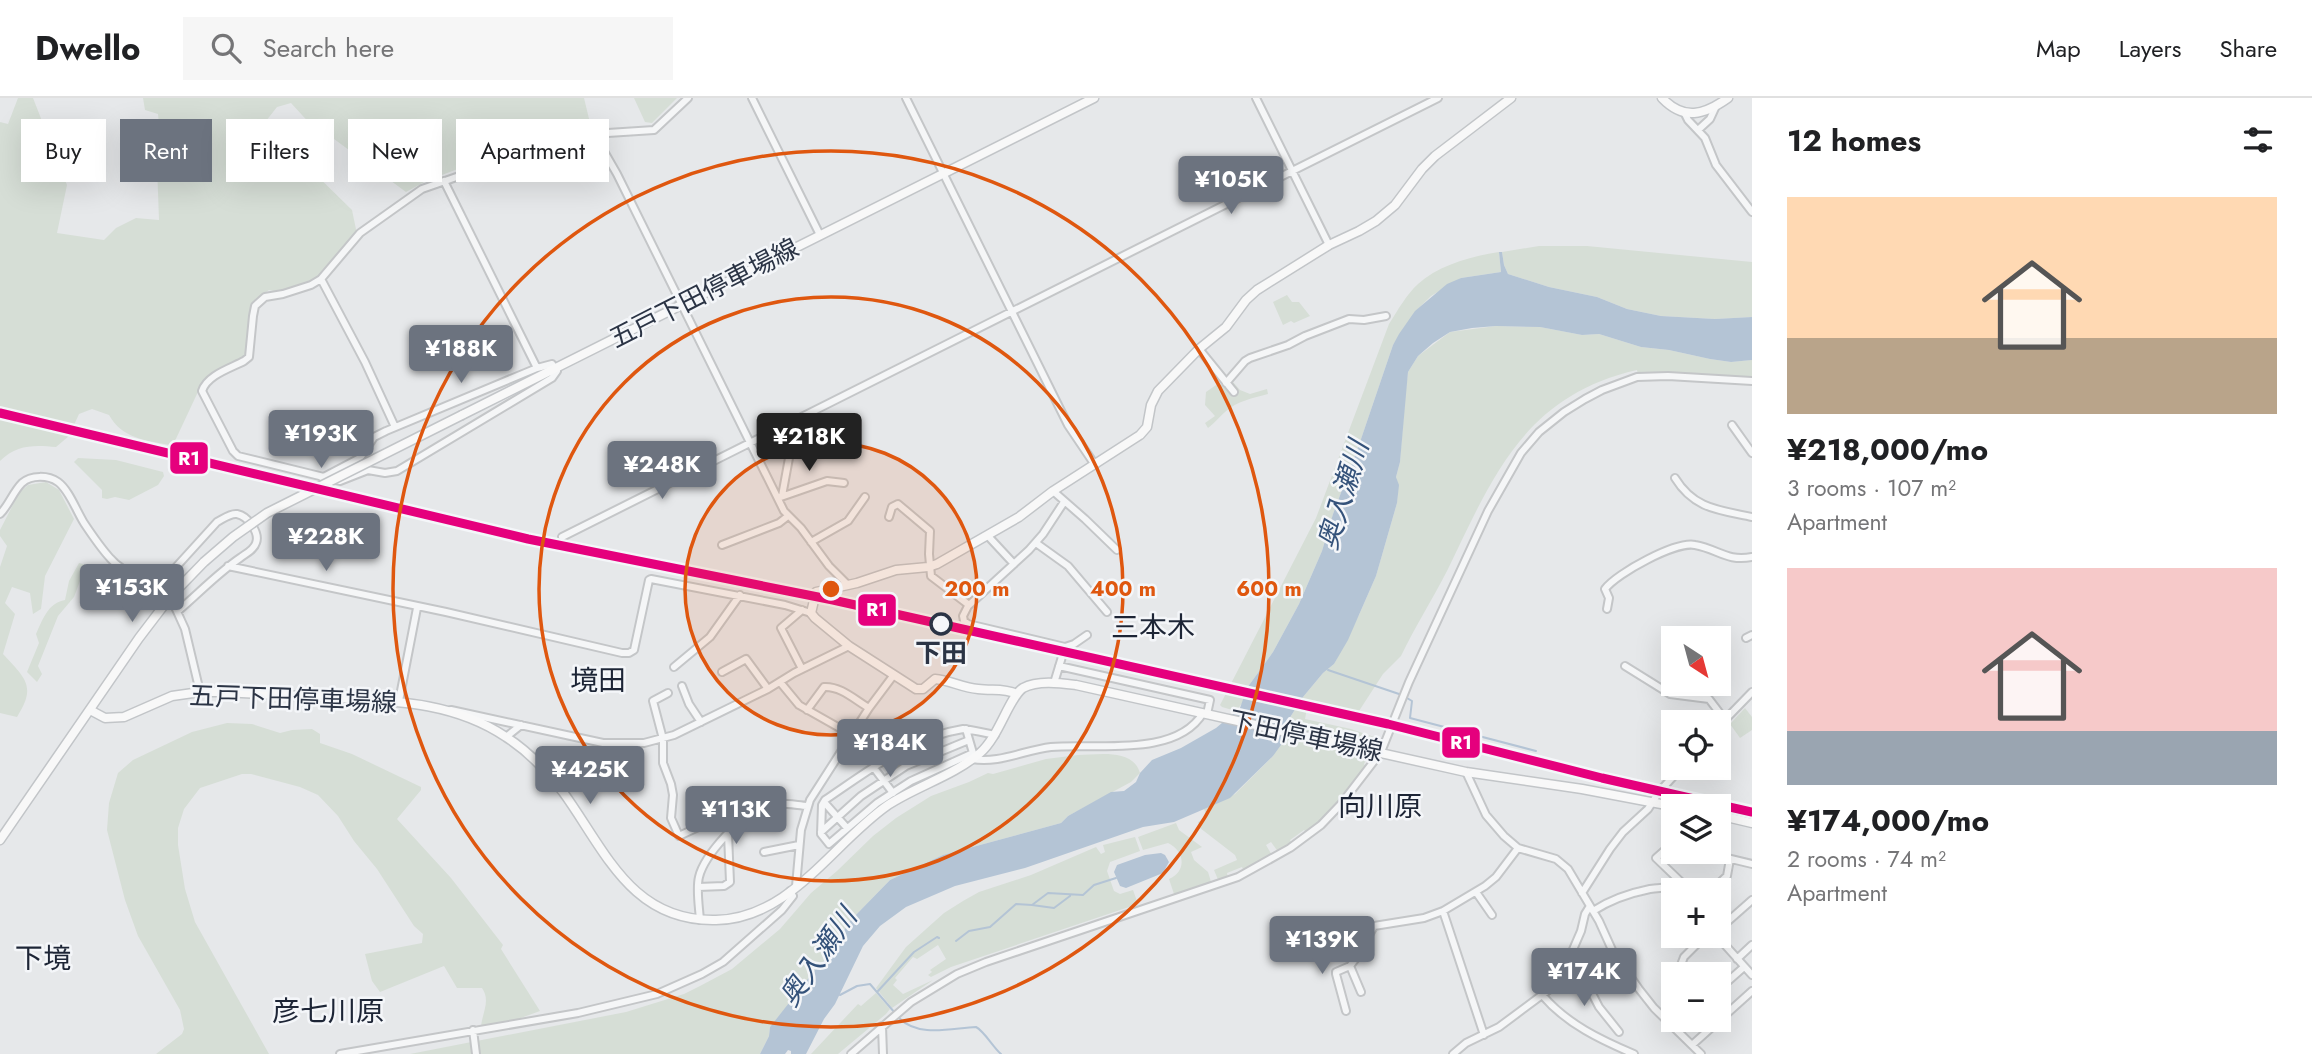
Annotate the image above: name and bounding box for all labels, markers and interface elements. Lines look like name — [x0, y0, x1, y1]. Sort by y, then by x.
search box — [183, 17, 673, 80]
text: Dwello — [35, 25, 141, 72]
icon: search — [207, 29, 245, 67]
text: Search here — [263, 29, 394, 67]
text: Map — [2036, 31, 2081, 66]
text: Layers — [2119, 31, 2181, 66]
text: Share — [2219, 31, 2277, 66]
chip: Buy — [21, 119, 106, 182]
chip: Rent — [120, 119, 212, 182]
chip: Filters — [226, 119, 334, 182]
chip: New — [348, 119, 442, 182]
chip: Apartment — [456, 119, 609, 182]
text: 12 homes — [1787, 119, 1921, 162]
icon: filters — [2239, 121, 2277, 159]
pin: ¥105K — [1182, 156, 1280, 216]
text: ¥105K — [1194, 162, 1268, 196]
street label: 五戸下田停車場線 — [603, 229, 805, 357]
icon: home — [1969, 242, 2095, 368]
pin: ¥188K — [412, 326, 510, 385]
text: ¥188K — [425, 331, 497, 365]
pin: ¥193K — [272, 410, 370, 470]
pin: ¥218K — [760, 414, 858, 473]
text: ¥193K — [285, 416, 357, 450]
text: ¥218K — [773, 419, 845, 453]
text: ¥218,000/mo — [1787, 428, 1988, 471]
water label: 奥入瀬川 — [1307, 433, 1380, 555]
line badge: R1 — [169, 441, 209, 475]
pin: ¥248K — [613, 442, 711, 501]
text: R1 — [178, 445, 200, 472]
text: ¥248K — [623, 447, 701, 481]
text: 3 rooms · 107 m² — [1787, 471, 1956, 505]
text: Apartment — [1787, 505, 1887, 539]
pin: ¥228K — [277, 514, 375, 573]
text: ¥228K — [288, 519, 364, 553]
pin: ¥153K — [83, 564, 181, 624]
text: ¥153K — [96, 570, 168, 604]
text: 200 m — [944, 574, 1010, 604]
text: 400 m — [1090, 574, 1156, 604]
text: 600 m — [1236, 574, 1302, 604]
centre of rings — [819, 577, 843, 601]
line badge: R1 — [857, 593, 897, 627]
text: R1 — [866, 596, 888, 623]
district label: 三本木 — [1111, 607, 1195, 648]
marker: 下田 — [930, 613, 952, 635]
icon: home — [1969, 613, 2095, 739]
north arrow — [1661, 626, 1731, 696]
map controls — [1661, 626, 1731, 1032]
place label: 下田 — [915, 634, 967, 672]
district label: 境田 — [570, 660, 626, 701]
street label: 五戸下田停車場線 — [188, 676, 398, 722]
street label: 下田停車場線 — [1226, 701, 1386, 771]
button: locate — [1661, 710, 1731, 780]
pin: ¥184K — [841, 720, 939, 779]
text: ¥184K — [853, 725, 927, 759]
line badge: R1 — [1441, 726, 1481, 759]
text: R1 — [1450, 729, 1472, 756]
pin: ¥425K — [541, 746, 639, 806]
text: ¥425K — [551, 752, 629, 786]
pin: ¥113K — [687, 786, 785, 846]
district label: 向川原 — [1338, 786, 1422, 827]
text: ¥113K — [701, 792, 771, 826]
button: layers — [1661, 794, 1731, 864]
text: ¥174,000/mo — [1787, 799, 1989, 842]
text: 2 rooms · 74 m² — [1787, 842, 1946, 876]
text: Apartment — [1787, 876, 1887, 910]
button: + — [1661, 878, 1731, 948]
water label: 奥入瀬川 — [769, 897, 869, 1015]
pin: ¥139K — [1273, 916, 1371, 976]
text: ¥139K — [1286, 922, 1358, 956]
district label: 下境 — [15, 938, 71, 979]
pin: ¥174K — [1535, 948, 1633, 1008]
text: ¥174K — [1547, 954, 1621, 988]
button: − — [1661, 962, 1731, 1032]
district label: 彦七川原 — [272, 991, 384, 1032]

